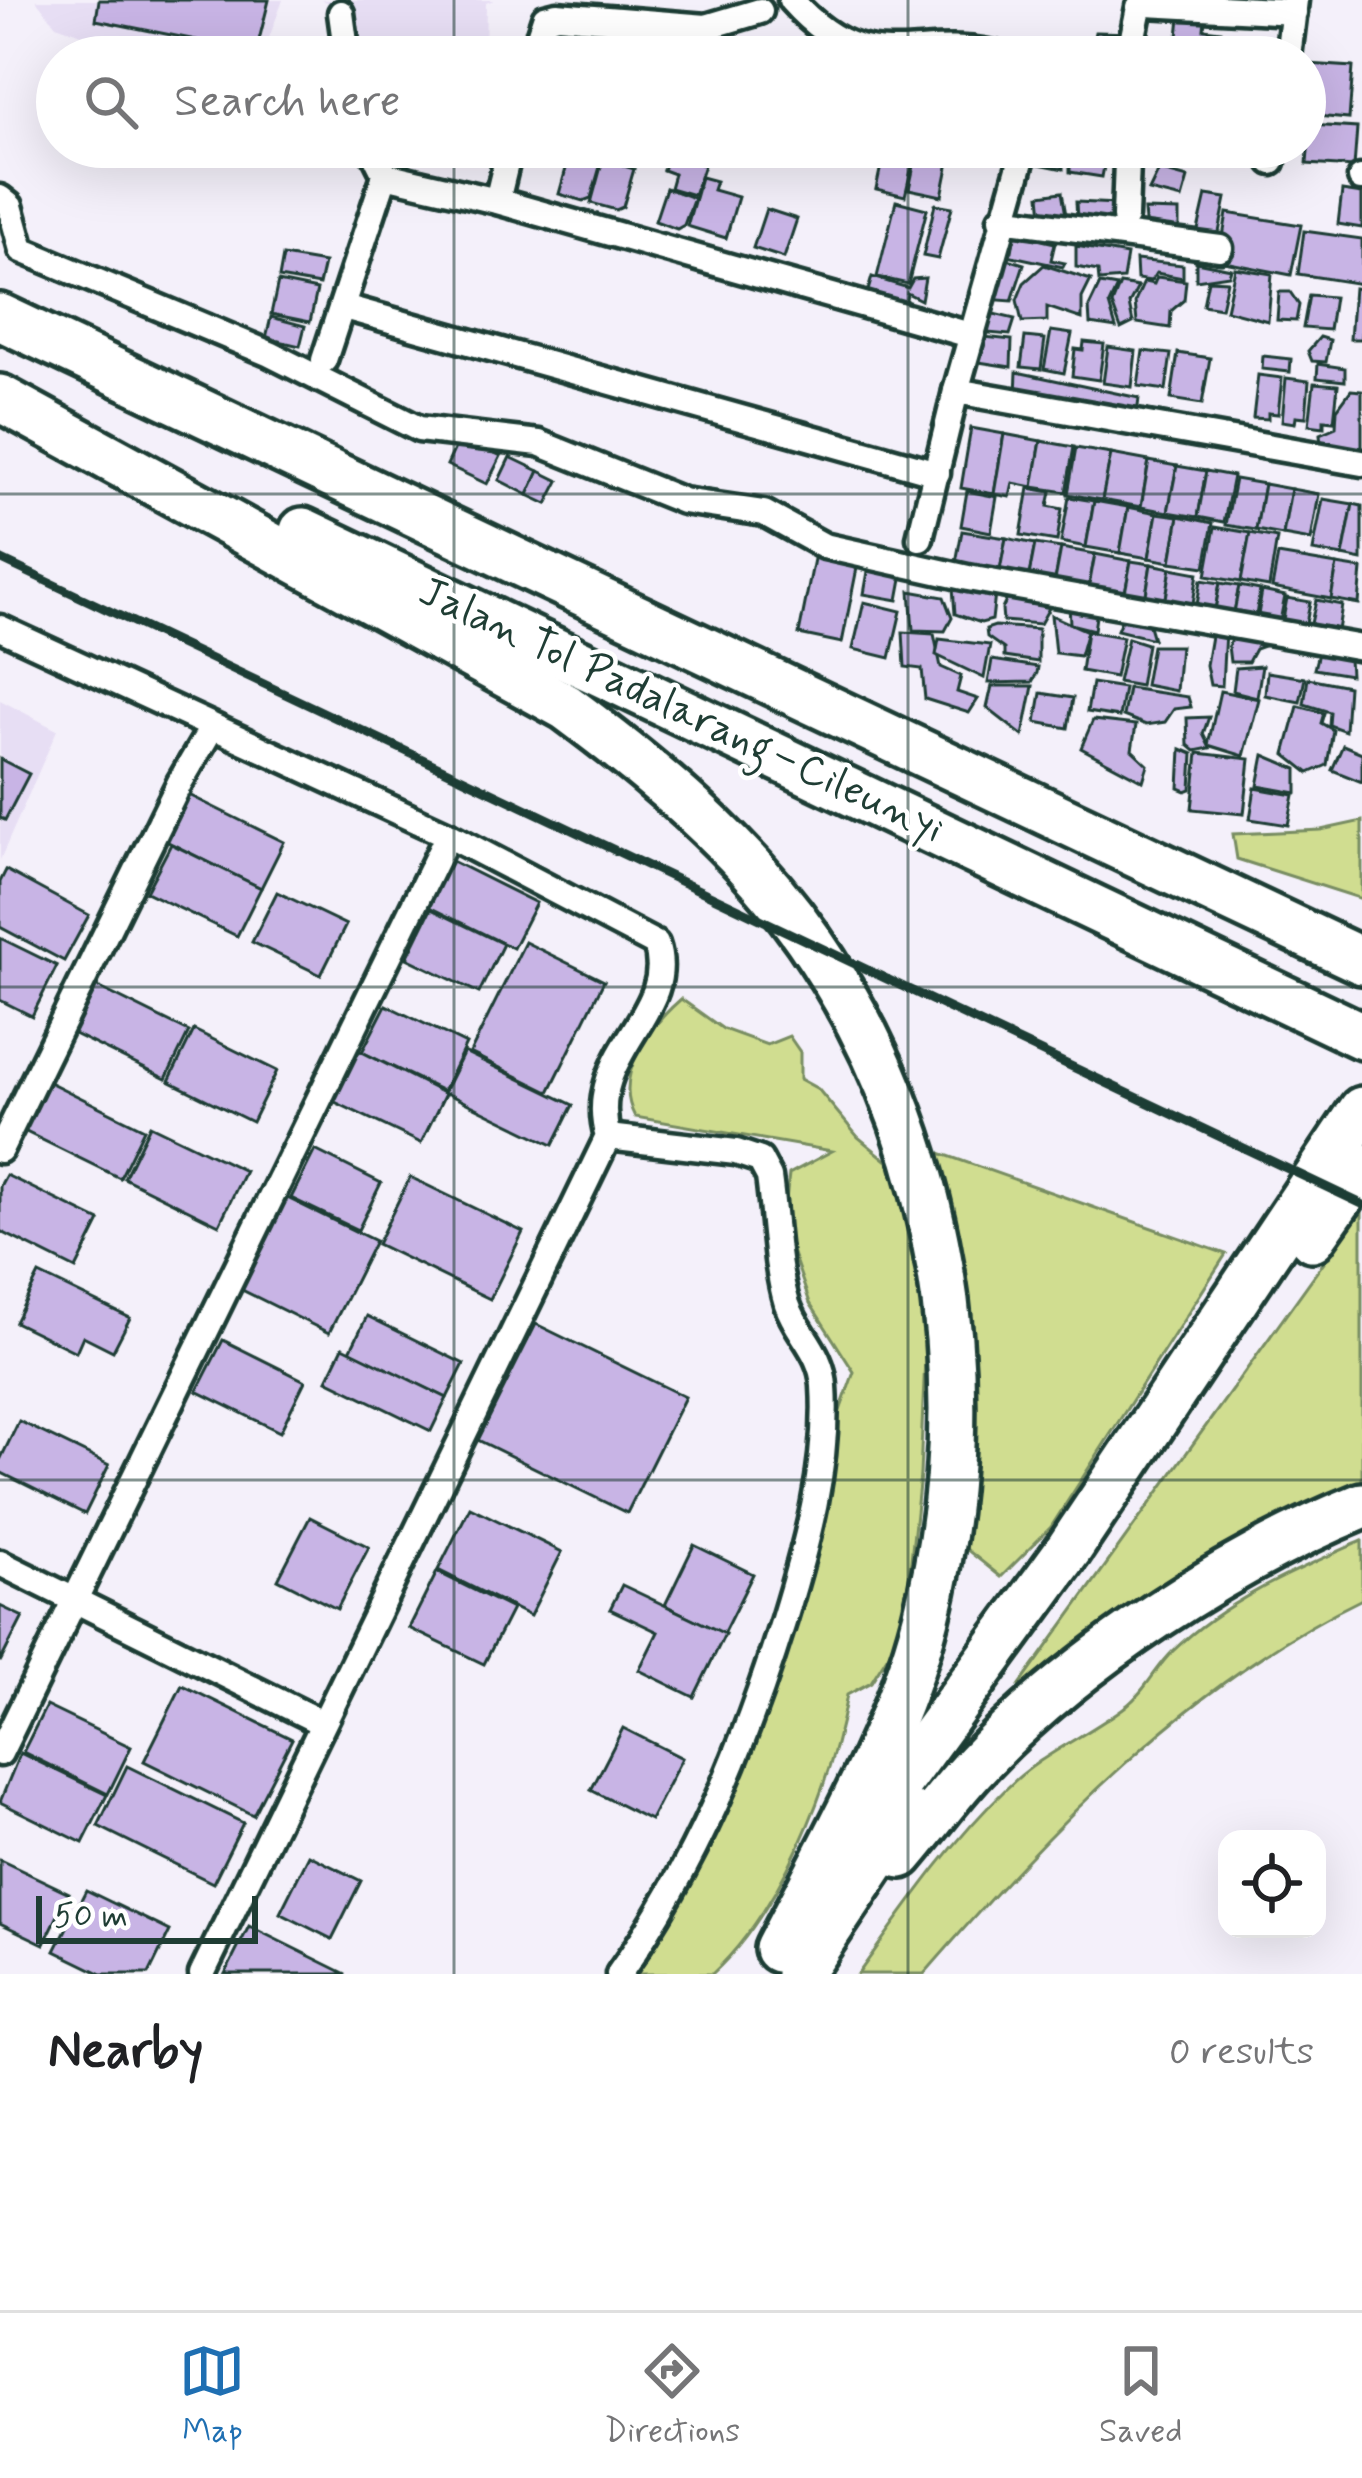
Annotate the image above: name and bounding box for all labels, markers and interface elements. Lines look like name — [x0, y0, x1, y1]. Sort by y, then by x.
search box — [36, 36, 1326, 168]
icon: search — [78, 69, 144, 135]
text: Search here — [174, 73, 401, 132]
street label: Jalan Tol Padalarang–Cileunyi — [408, 565, 952, 861]
map controls — [1218, 1830, 1326, 1938]
button: locate — [1218, 1830, 1326, 1938]
scale bar — [36, 1890, 258, 1943]
text: 50 m — [54, 1895, 128, 1939]
text: Nearby — [48, 2019, 203, 2085]
text: 0 results — [1169, 2027, 1314, 2078]
tab: Map — [179, 2338, 245, 2454]
tab: Directions — [604, 2338, 740, 2454]
tab: Saved — [1099, 2338, 1183, 2454]

